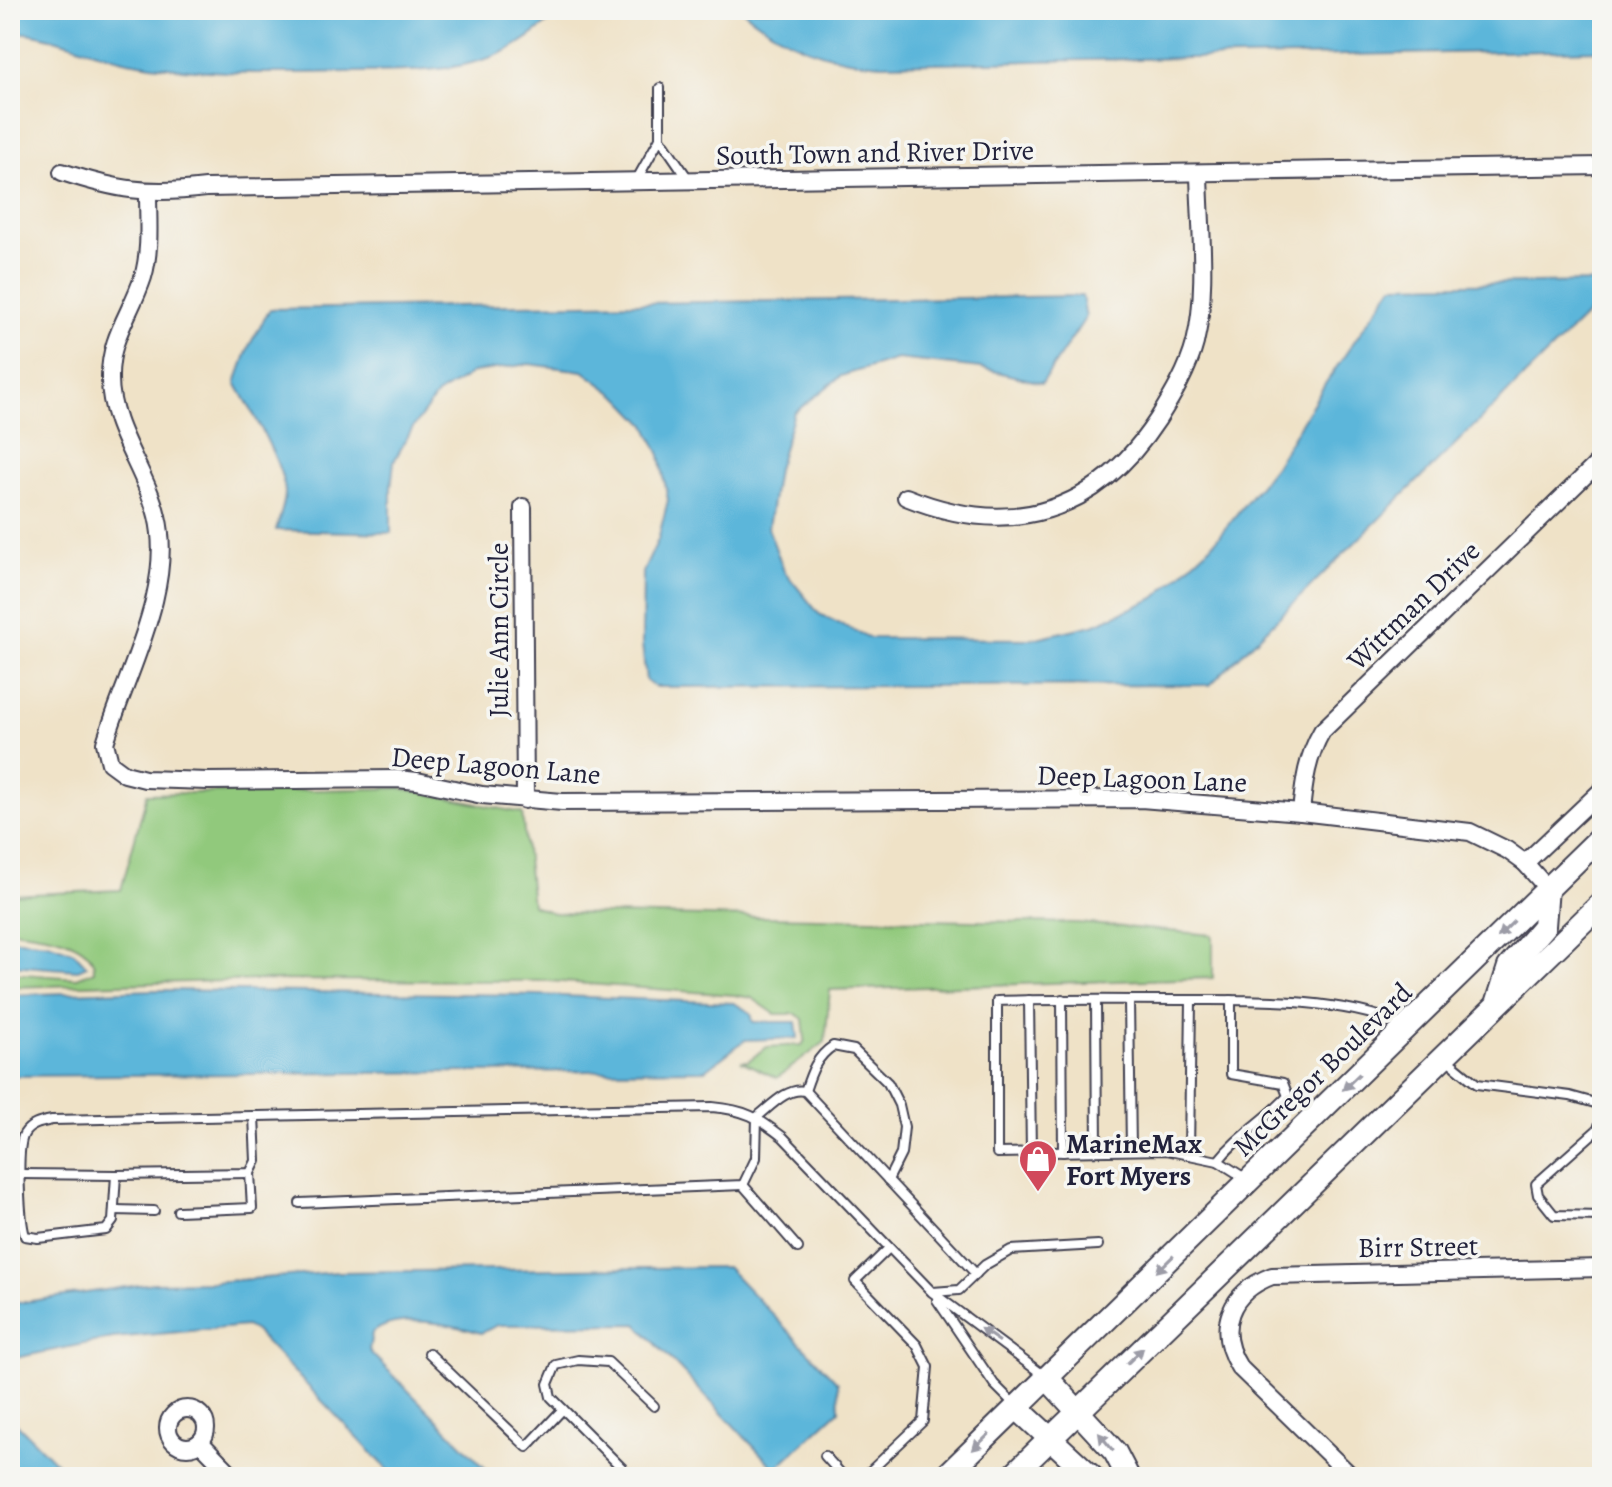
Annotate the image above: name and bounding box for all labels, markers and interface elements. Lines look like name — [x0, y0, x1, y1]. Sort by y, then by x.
street label: South Town and River Drive — [716, 131, 1034, 175]
street label: Wittman Drive — [1338, 533, 1489, 680]
street label: Julie Ann Circle — [480, 543, 518, 717]
street label: Deep Lagoon Lane — [390, 738, 602, 794]
street label: Deep Lagoon Lane — [1036, 756, 1248, 802]
one-way arrow — [1496, 920, 1515, 939]
street label: McGregor Boulevard — [1225, 974, 1421, 1165]
one-way arrow — [1342, 1072, 1361, 1091]
place label: MarineMax Fort Myers — [1066, 1125, 1202, 1195]
shop icon: MarineMax Fort Myers — [1017, 1138, 1059, 1193]
street label: Birr Street — [1358, 1227, 1478, 1267]
one-way arrow — [1156, 1254, 1175, 1272]
one-way arrow — [979, 1328, 1000, 1343]
one-way arrow — [1125, 1348, 1144, 1366]
one-way arrow — [1098, 1432, 1115, 1452]
one-way arrow — [972, 1433, 991, 1451]

